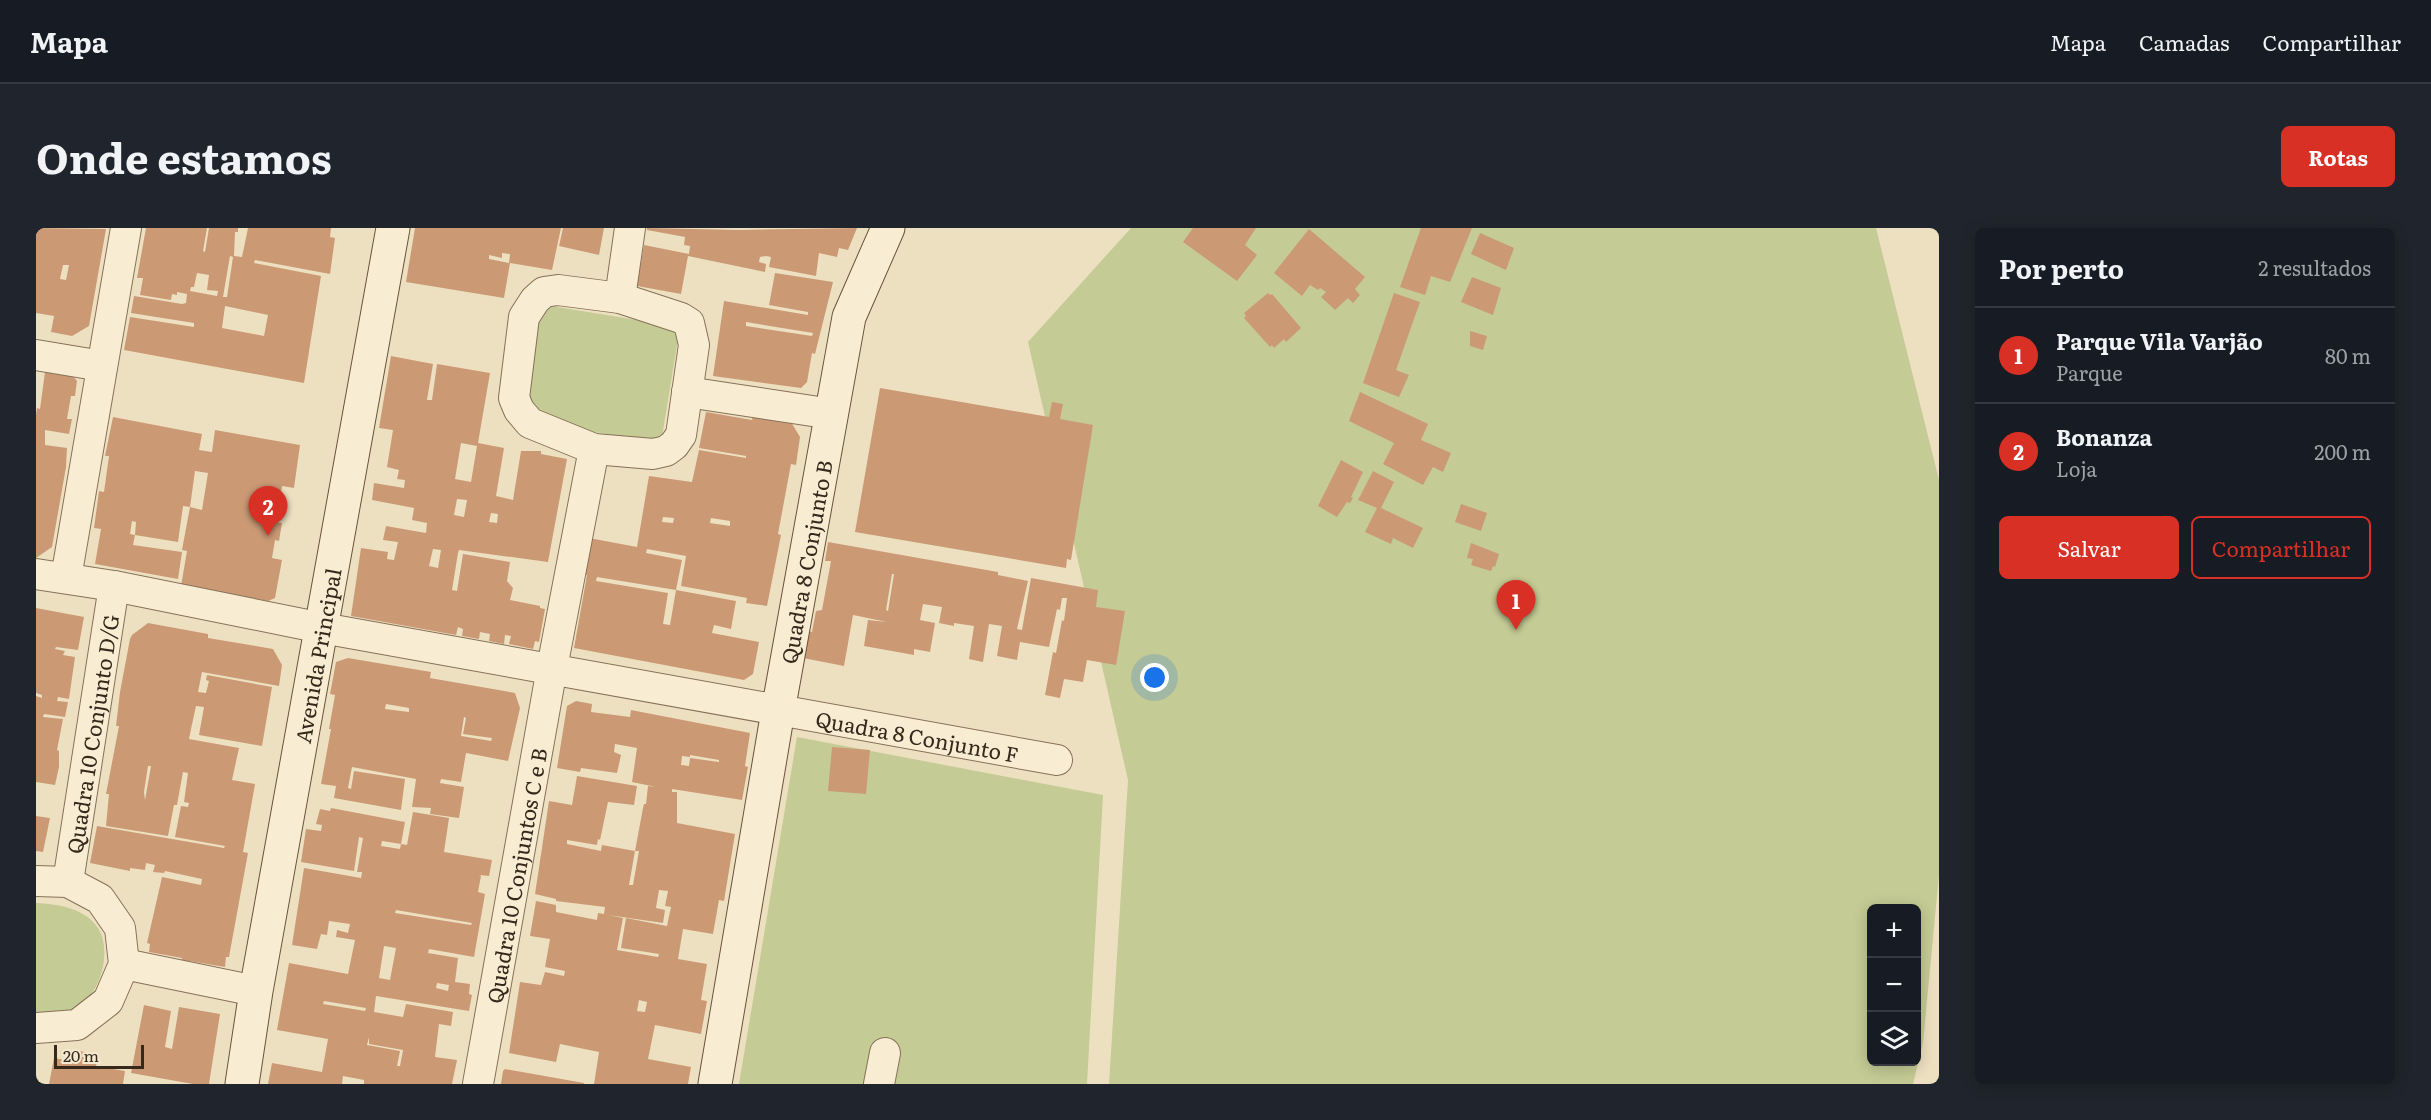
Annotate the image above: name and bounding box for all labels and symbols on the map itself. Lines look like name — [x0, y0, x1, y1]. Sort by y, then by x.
street label: Quadra 8 Conjunto B — [771, 457, 838, 666]
pin: 2 — [248, 486, 288, 536]
street label: Avenida Principal — [285, 565, 347, 746]
pin: 1 — [1496, 580, 1536, 630]
street label: Quadra 10 Conjunto D/G — [57, 612, 125, 856]
your location — [1140, 663, 1169, 692]
street label: Quadra 8 Conjunto F — [813, 701, 1021, 768]
street label: Quadra 10 Conjuntos C e B — [477, 745, 553, 1005]
scale bar — [54, 1042, 144, 1070]

